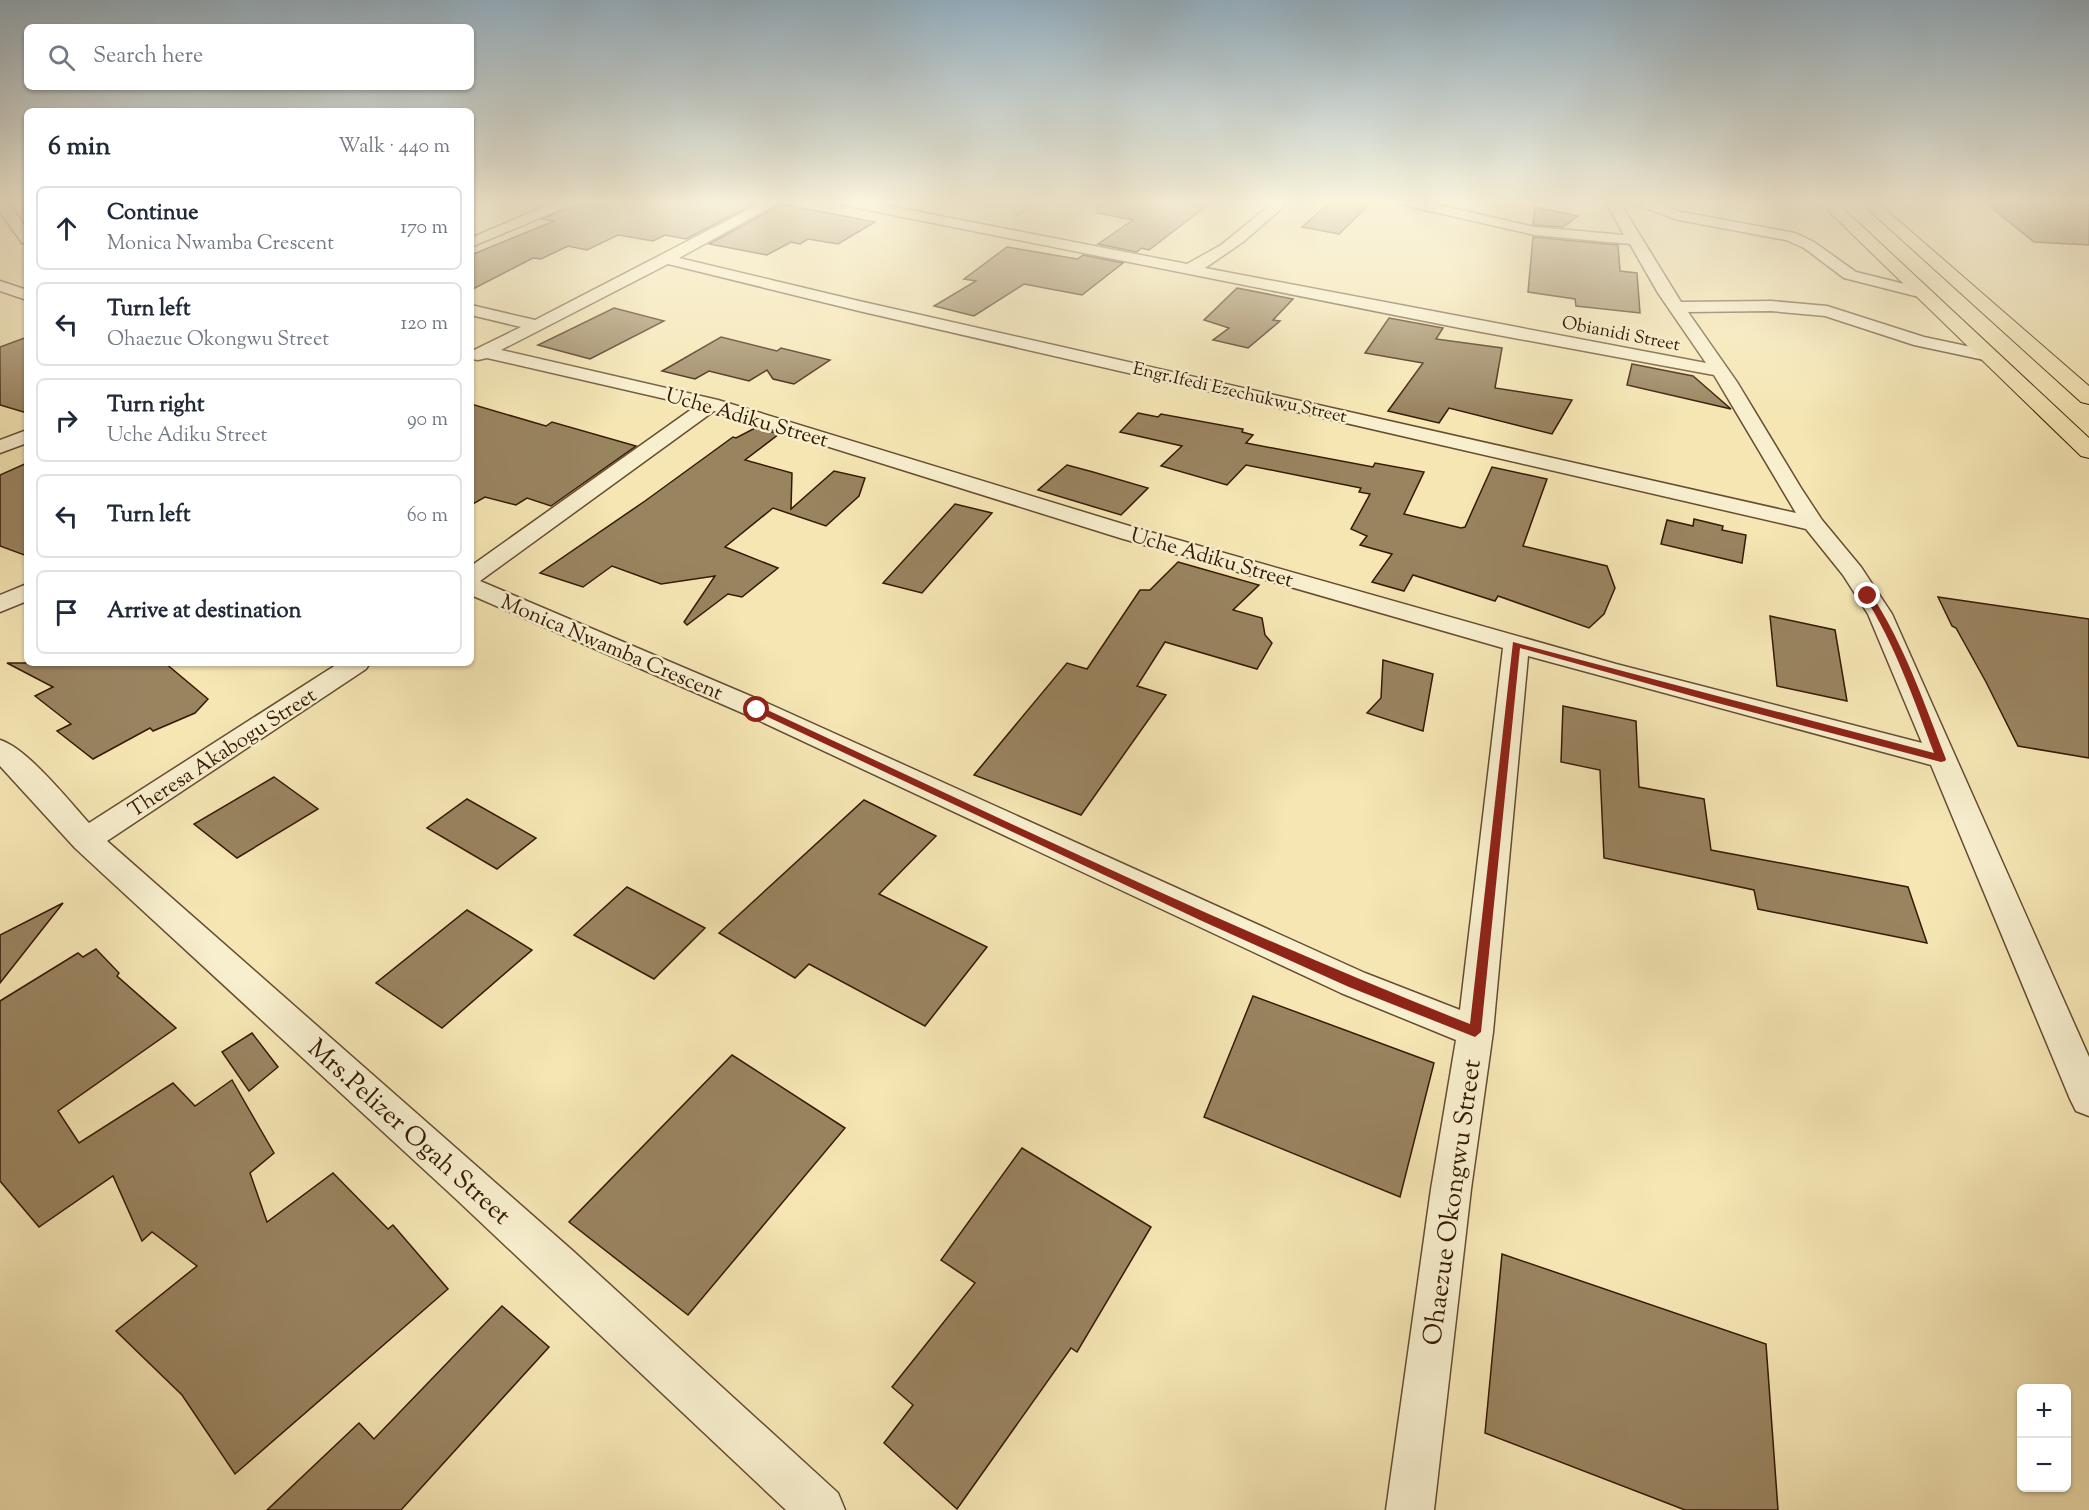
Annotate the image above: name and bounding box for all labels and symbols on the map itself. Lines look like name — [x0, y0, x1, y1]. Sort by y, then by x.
street label: Obianidi Street — [1559, 311, 1682, 359]
street label: Engr.Ifedi Ezechukwu Street — [1130, 357, 1349, 431]
street label: Uche Adiku Street — [661, 381, 831, 457]
street label: Uche Adiku Street — [1126, 521, 1296, 597]
route end — [1854, 582, 1880, 608]
street label: Monica Nwamba Crescent — [496, 588, 727, 709]
street label: Theresa Akabogu Street — [123, 682, 323, 826]
route start — [743, 696, 769, 722]
street label: Mrs.Pelizer Ogah Street — [299, 1031, 518, 1234]
street label: Ohaezue Okongwu Street — [1415, 1057, 1492, 1348]

